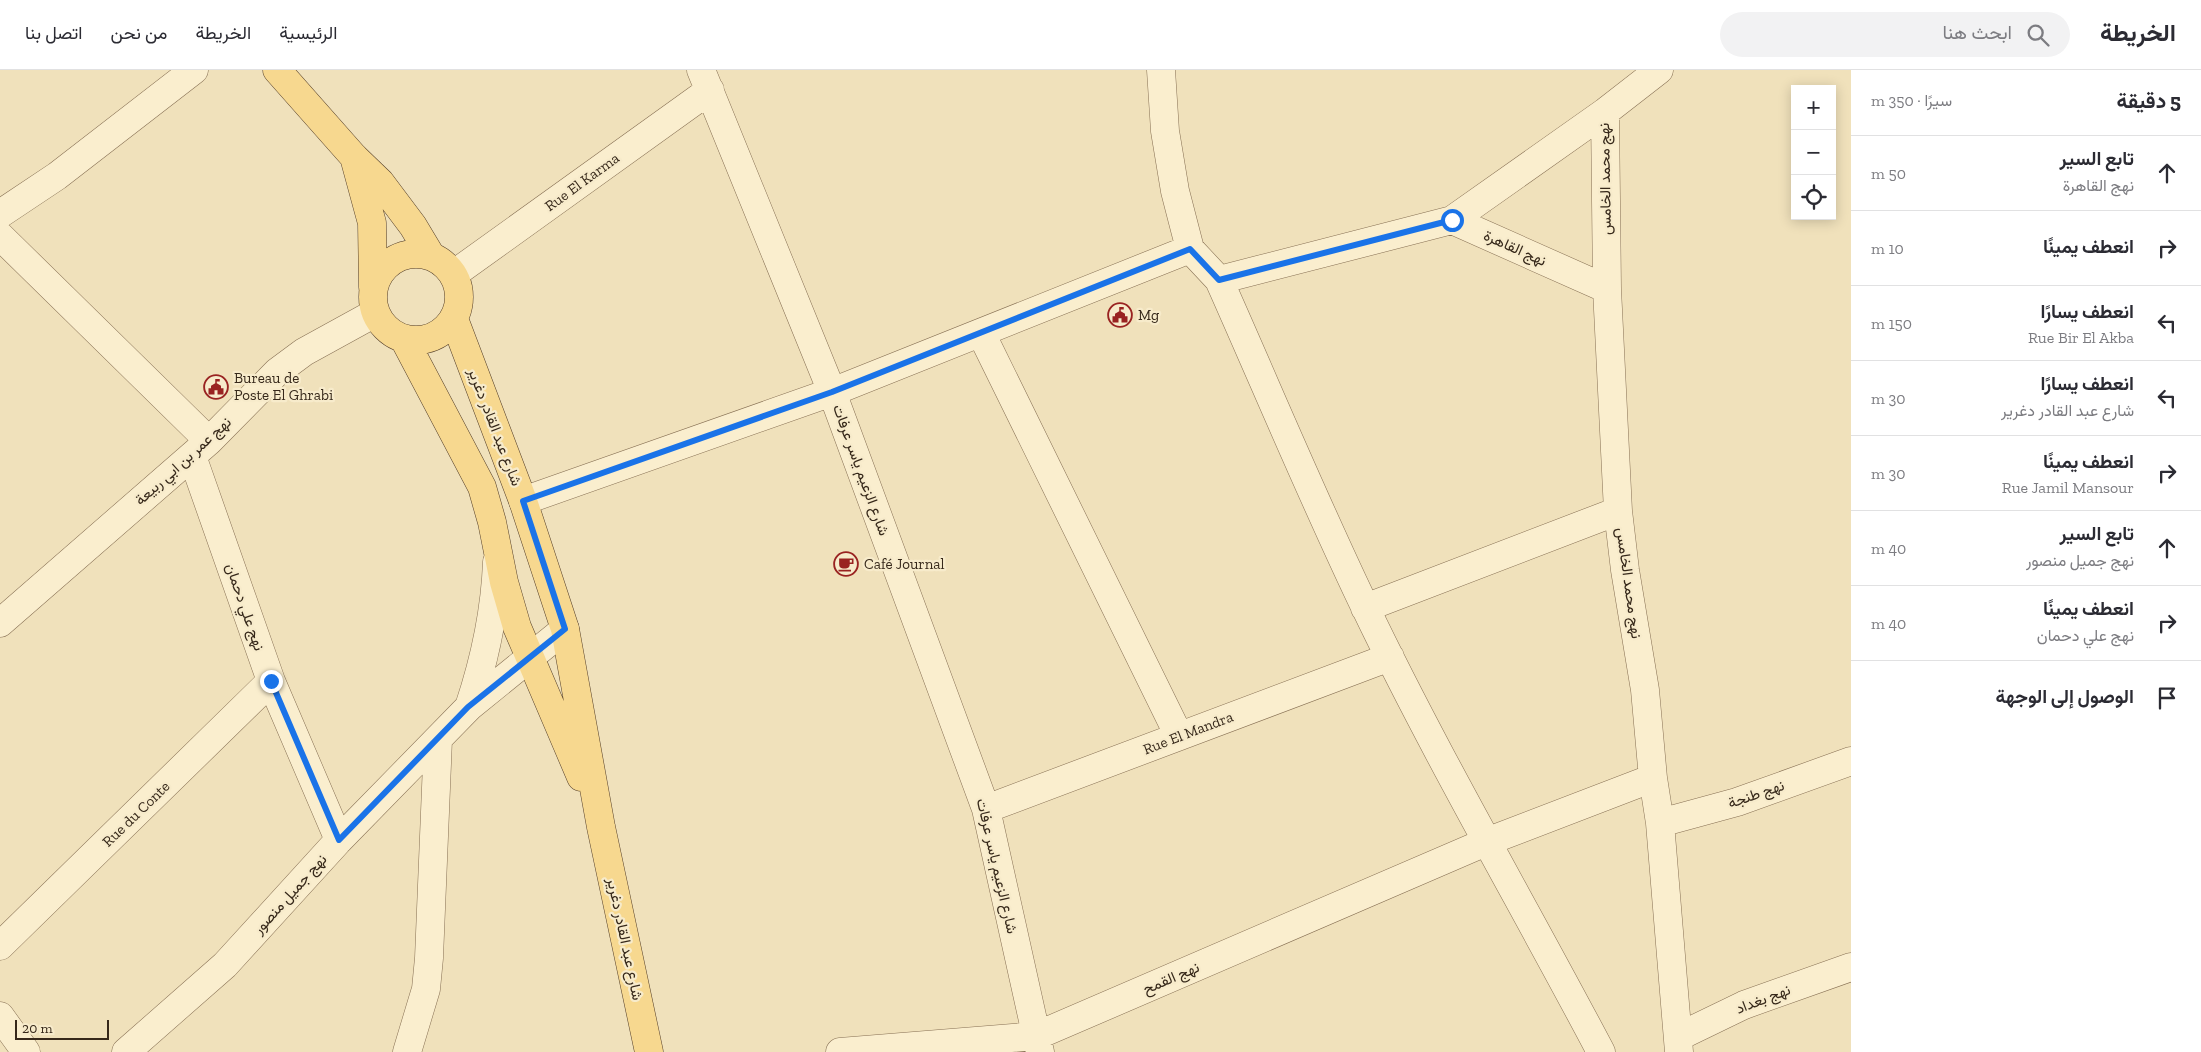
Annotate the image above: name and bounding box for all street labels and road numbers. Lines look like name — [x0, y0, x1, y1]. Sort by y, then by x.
street label: نهج محمد الخامس — [1595, 123, 1617, 235]
street label: Rue El Karma — [541, 149, 623, 215]
street label: نهج القاهرة — [1480, 226, 1549, 272]
street label: شارع عبد القادر دغرير — [462, 365, 526, 489]
street label: شارع الزعيم ياسر عرفات — [827, 402, 893, 539]
street label: نهج عمر بن ابي ربيعة — [131, 413, 237, 512]
street label: نهج محمد الخامس — [1610, 526, 1646, 640]
street label: نهج علي دحمان — [218, 561, 268, 654]
street label: Rue El Mandra — [1140, 708, 1236, 758]
street label: نهج طنجة — [1726, 776, 1787, 814]
street label: Rue du Conte — [99, 777, 173, 851]
street label: شارع الزعيم ياسر عرفات — [971, 797, 1021, 936]
street label: نهج جميل منصور — [249, 850, 332, 940]
street label: شارع عبد القادر دغرير — [601, 875, 647, 1002]
street label: نهج القمح — [1140, 958, 1203, 1000]
street label: نهج بغداد — [1733, 980, 1794, 1020]

